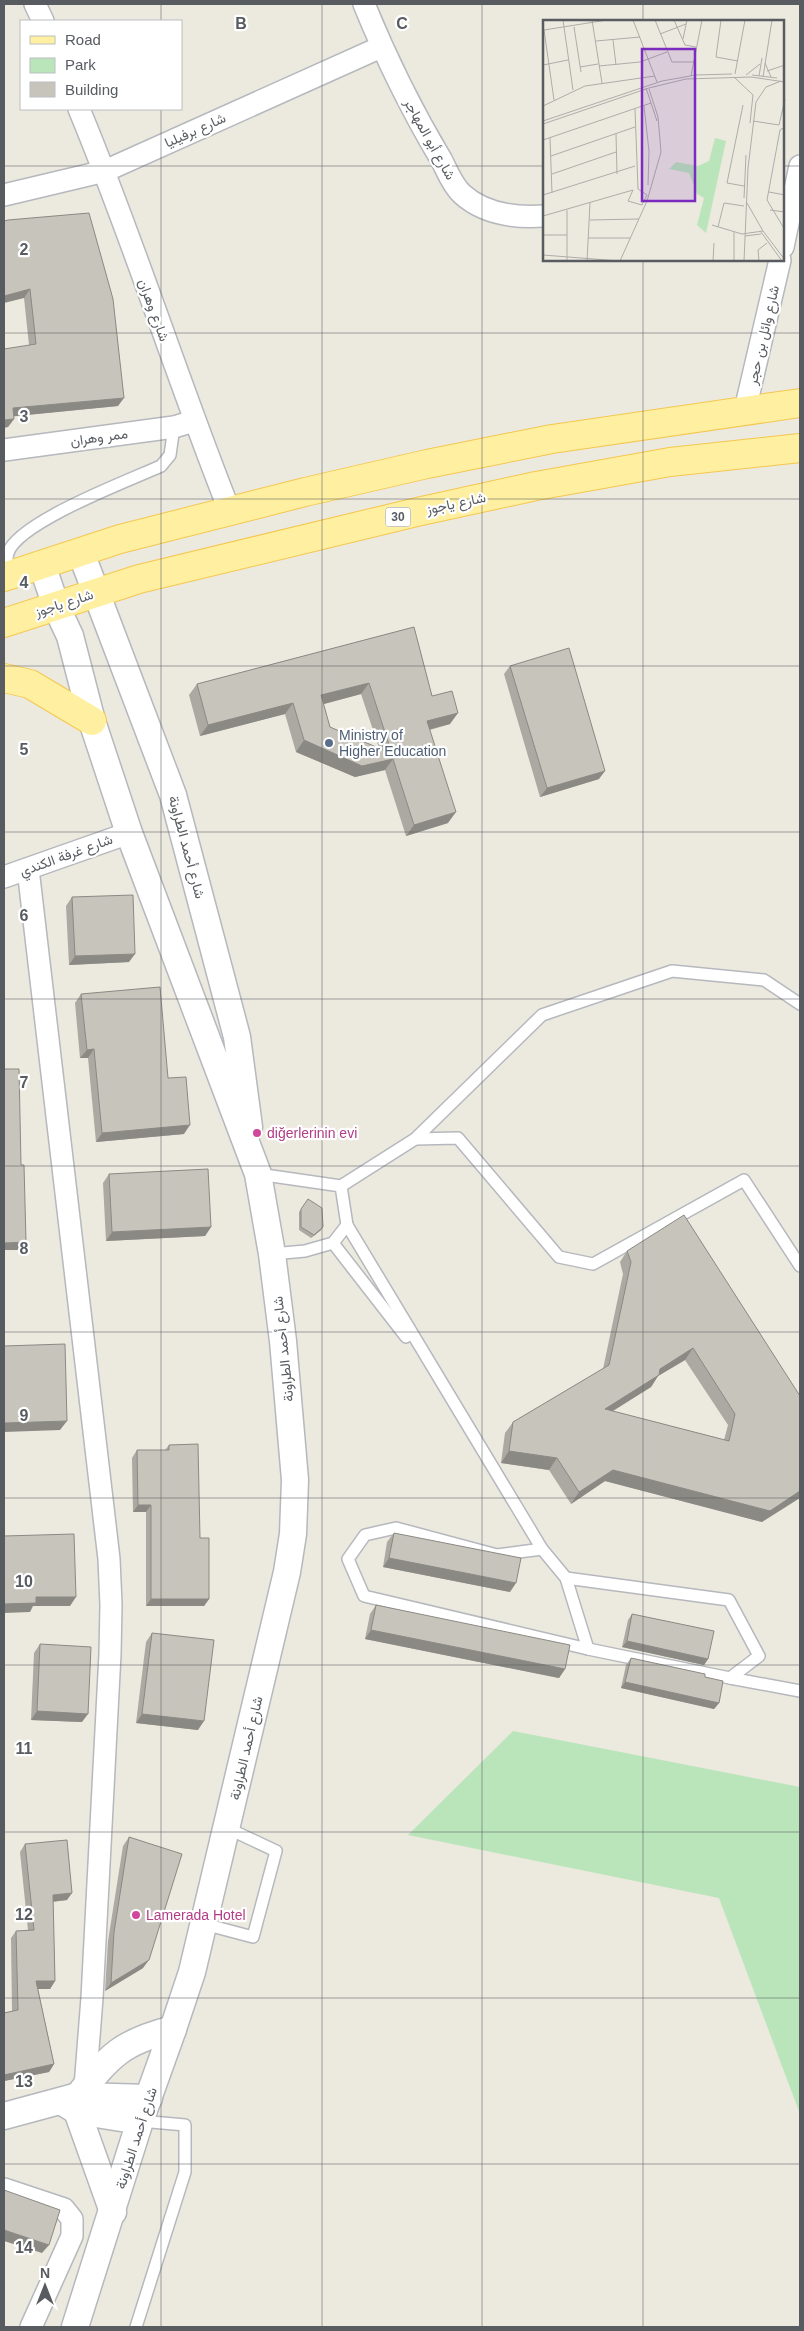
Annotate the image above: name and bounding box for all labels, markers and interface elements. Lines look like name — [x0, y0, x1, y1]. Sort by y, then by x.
text: B — [235, 15, 247, 32]
text: C — [396, 15, 408, 32]
legend — [20, 20, 182, 110]
inset map — [543, 20, 784, 261]
text: Road — [65, 31, 101, 48]
text: Park — [65, 56, 96, 73]
text: Building — [65, 81, 118, 98]
street label: شارع أبو المهاجر — [398, 95, 459, 184]
street label: شارع برفيليا — [162, 109, 229, 153]
text: 2 — [20, 241, 29, 258]
street label: شارع وهران — [133, 277, 173, 344]
street label: شارع وائل بن حجر — [744, 284, 785, 388]
text: 3 — [20, 408, 29, 425]
street label: ممر وهران — [69, 425, 129, 450]
street label: شارع ياجوز — [424, 489, 488, 520]
road number: 30 — [386, 508, 410, 526]
text: 4 — [20, 574, 29, 591]
street label: شارع ياجوز — [32, 586, 96, 623]
place label: Ministry of Higher Education — [339, 727, 446, 759]
marker: Ministry of Higher Education — [323, 737, 335, 749]
text: 5 — [20, 741, 29, 758]
street label: شارع أحمد الطراونة — [163, 794, 208, 901]
street label: شارع غرفة الكندي — [17, 831, 116, 883]
text: 6 — [20, 907, 29, 924]
text: 7 — [20, 1074, 29, 1091]
place label: diğerlerinin evi — [267, 1125, 357, 1141]
marker: diğerlerinin evi — [251, 1127, 263, 1139]
text: 8 — [20, 1240, 29, 1257]
street label: شارع أحمد الطراونة — [270, 1295, 299, 1403]
text: 9 — [20, 1407, 29, 1424]
text: 10 — [15, 1573, 33, 1590]
street label: شارع أحمد الطراونة — [226, 1695, 269, 1802]
text: 11 — [16, 1740, 33, 1757]
text: 12 — [15, 1906, 33, 1923]
place label: Lamerada Hotel — [146, 1907, 246, 1923]
marker: Lamerada Hotel — [130, 1909, 142, 1921]
text: 13 — [15, 2073, 33, 2090]
street label: شارع أحمد الطراونة — [112, 2085, 163, 2192]
text: 14 — [15, 2239, 33, 2256]
north arrow — [20, 2261, 70, 2311]
text: N — [40, 2265, 50, 2281]

